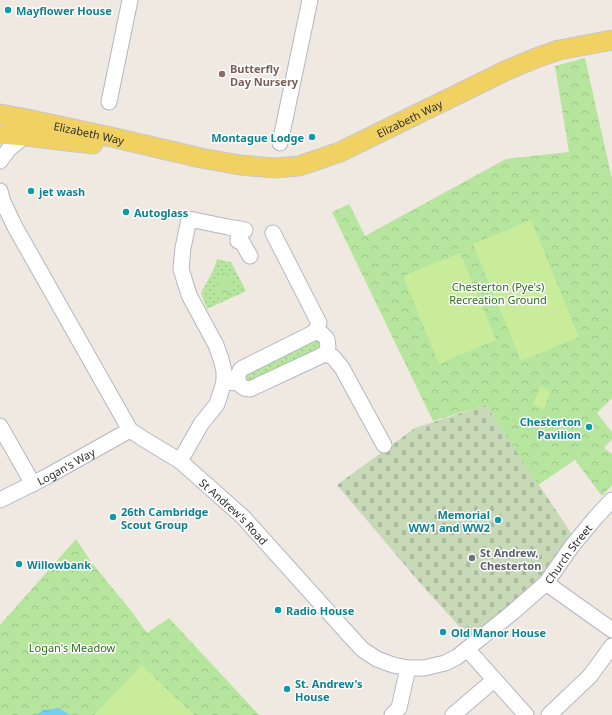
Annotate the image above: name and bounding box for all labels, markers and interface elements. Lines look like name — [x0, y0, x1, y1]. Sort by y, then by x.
place label: Mayflower House — [16, 3, 112, 18]
marker: Mayflower House — [3, 5, 13, 15]
place label: Butterfly Day Nursery — [230, 61, 299, 89]
marker: Butterfly Day Nursery — [217, 69, 227, 79]
street label: Elizabeth Way — [374, 95, 445, 141]
street label: Elizabeth Way — [53, 118, 126, 147]
place label: Montague Lodge — [211, 130, 304, 145]
marker: Montague Lodge — [307, 132, 317, 142]
place label: jet wash — [38, 184, 85, 199]
marker: jet wash — [26, 186, 36, 196]
place label: Autoglass — [134, 205, 189, 220]
marker: Autoglass — [121, 207, 131, 217]
park label: Chesterton (Pye's) Recreation Ground — [449, 279, 547, 307]
place label: Chesterton Pavilion — [520, 414, 581, 442]
marker: Chesterton Pavilion — [584, 422, 594, 432]
street label: Logan's Way — [34, 444, 98, 488]
street label: St Andrew's Road — [197, 475, 271, 547]
place label: 26th Cambridge Scout Group — [121, 504, 209, 532]
place label: Memorial WW1 and WW2 — [408, 507, 490, 535]
marker: 26th Cambridge Scout Group — [108, 512, 118, 522]
marker: Memorial WW1 and WW2 — [493, 515, 503, 525]
street label: Church Street — [541, 521, 595, 586]
place label: St Andrew, Chesterton — [480, 545, 541, 573]
marker: St Andrew, Chesterton — [467, 553, 477, 563]
place label: Willowbank — [27, 557, 91, 572]
marker: Willowbank — [14, 559, 24, 569]
place label: Radio House — [286, 603, 355, 618]
marker: Radio House — [273, 605, 283, 615]
place label: Old Manor House — [451, 625, 547, 640]
marker: Old Manor House — [438, 627, 448, 637]
park label: Logan's Meadow — [29, 640, 116, 655]
place label: St. Andrew's House — [295, 676, 363, 704]
marker: St. Andrew's House — [282, 684, 292, 694]

